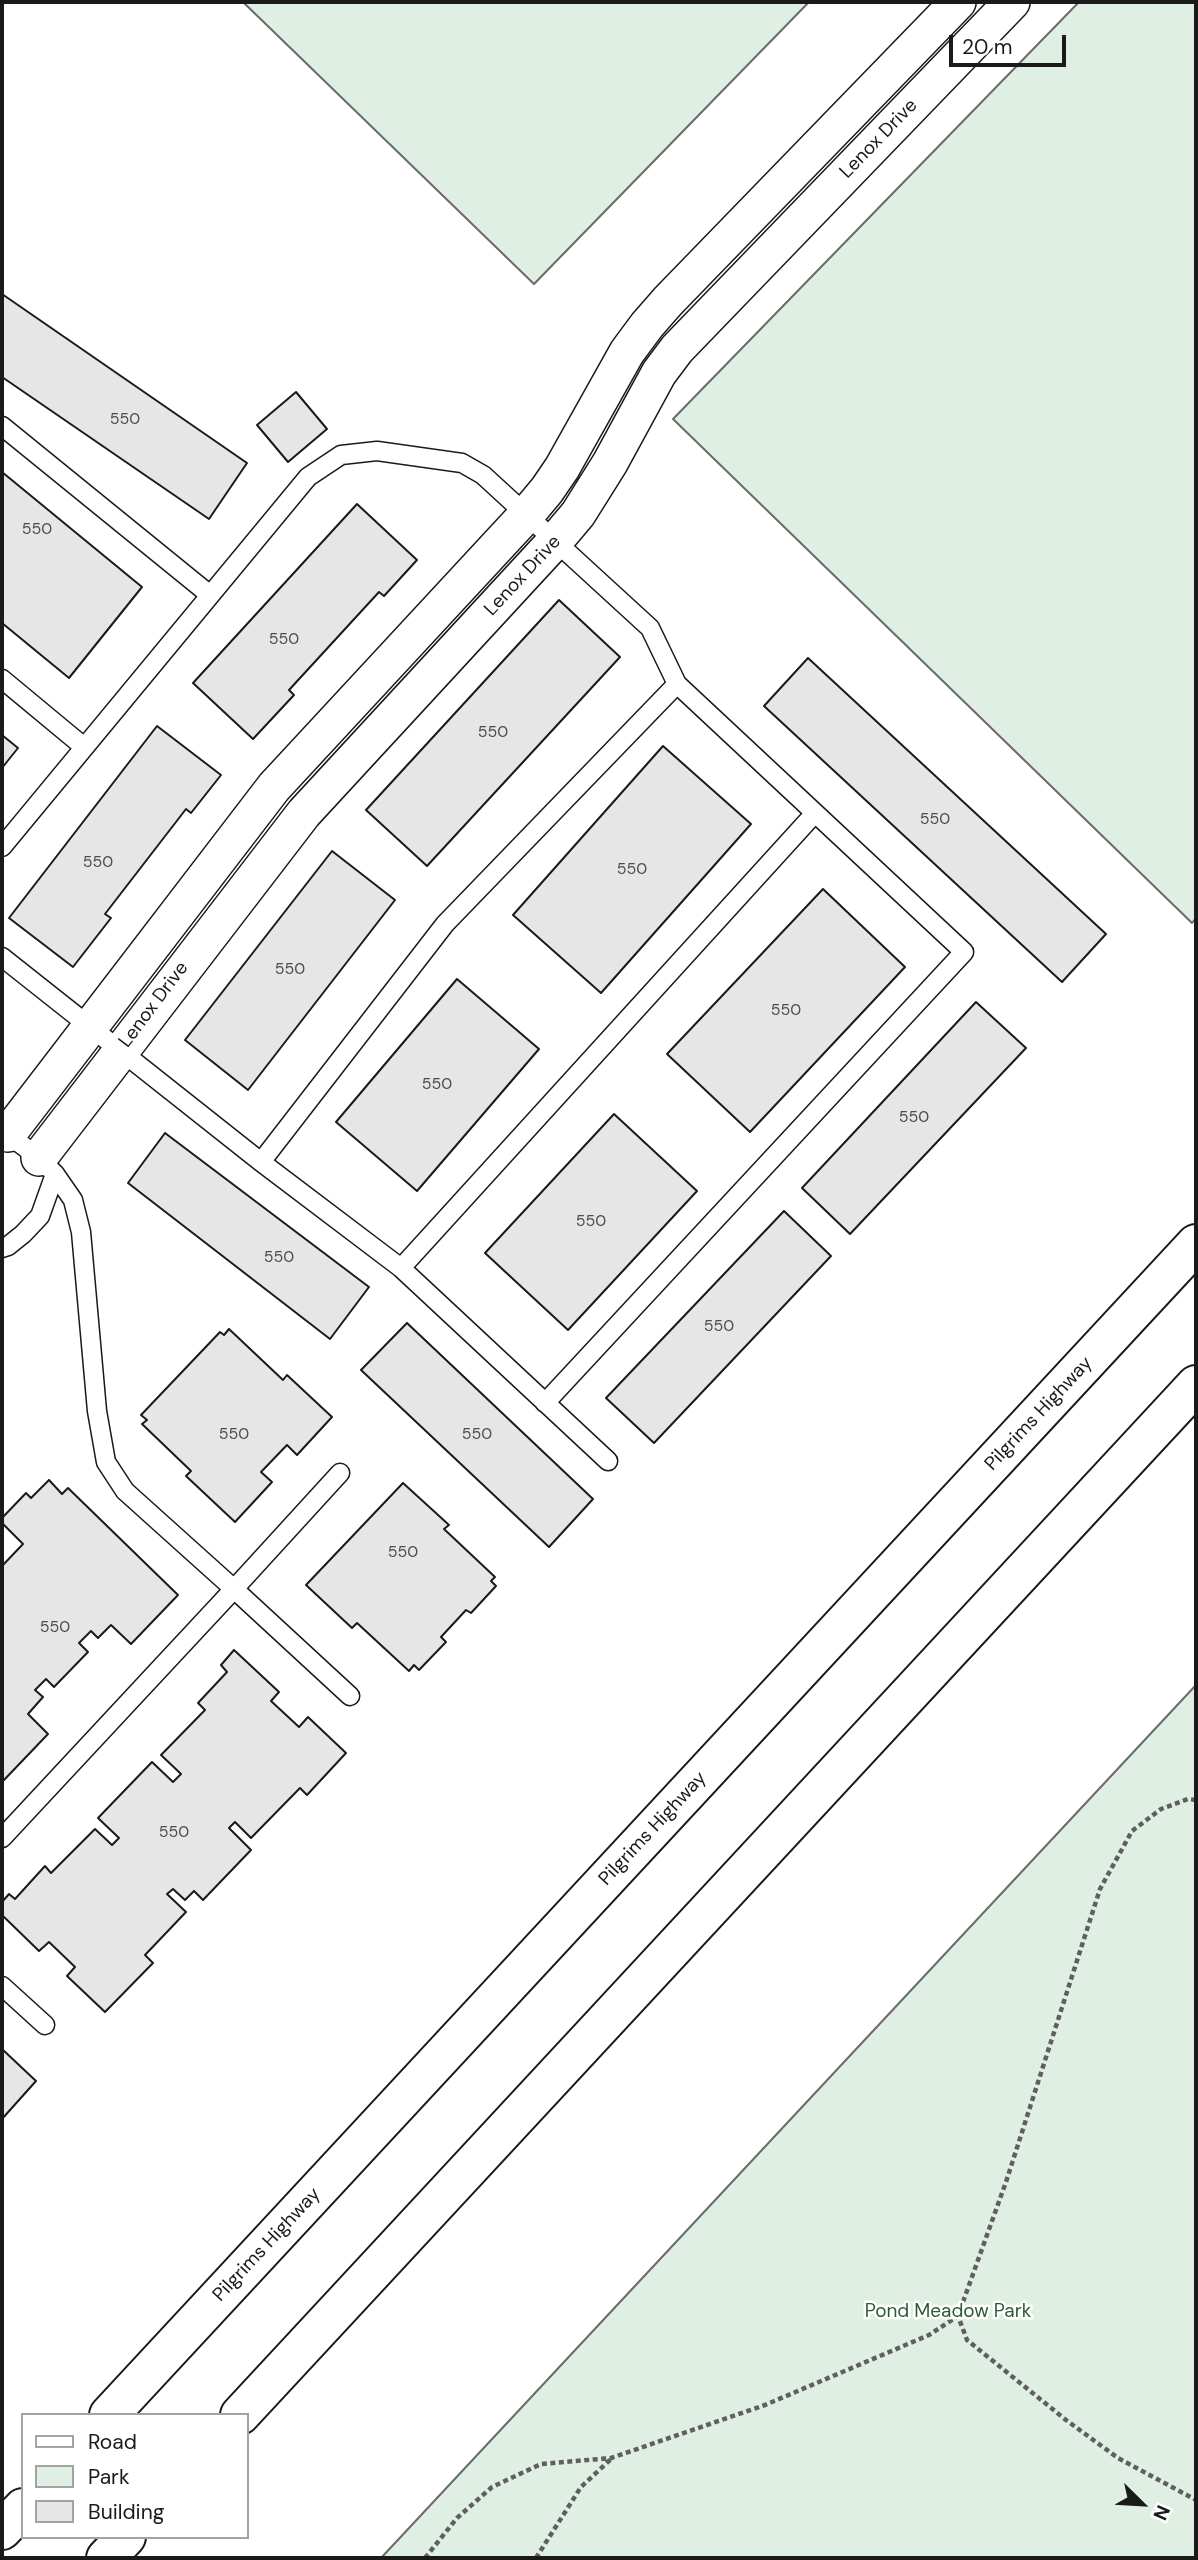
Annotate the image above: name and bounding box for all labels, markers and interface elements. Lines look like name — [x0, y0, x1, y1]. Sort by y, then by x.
scale bar — [953, 21, 1070, 65]
text: 20 m — [962, 33, 1013, 61]
street label: Lenox Drive — [835, 95, 923, 183]
house number: 550 — [110, 410, 140, 430]
house number: 550 — [22, 520, 52, 540]
street label: Lenox Drive — [480, 531, 566, 621]
house number: 550 — [269, 630, 299, 650]
house number: 550 — [478, 723, 508, 743]
house number: 550 — [920, 810, 950, 830]
house number: 550 — [83, 853, 113, 873]
house number: 550 — [617, 860, 647, 880]
street label: Lenox Drive — [114, 958, 194, 1052]
house number: 550 — [275, 960, 305, 980]
house number: 550 — [771, 1001, 801, 1021]
house number: 550 — [422, 1075, 452, 1095]
house number: 550 — [899, 1108, 929, 1128]
house number: 550 — [576, 1212, 606, 1232]
house number: 550 — [264, 1248, 294, 1268]
house number: 550 — [704, 1317, 734, 1337]
street label: Pilgrims Highway — [980, 1352, 1098, 1476]
house number: 550 — [219, 1425, 249, 1445]
house number: 550 — [462, 1425, 492, 1445]
house number: 550 — [388, 1543, 418, 1563]
house number: 550 — [40, 1618, 70, 1638]
street label: Pilgrims Highway — [594, 1767, 712, 1891]
house number: 550 — [159, 1823, 189, 1843]
street label: Pilgrims Highway — [208, 2183, 326, 2307]
park label: Pond Meadow Park — [865, 2301, 1031, 2323]
legend — [21, 2413, 248, 2539]
text: Road — [88, 2428, 137, 2456]
text: Park — [88, 2463, 129, 2491]
north arrow — [1107, 2469, 1177, 2539]
text: Building — [88, 2498, 164, 2526]
text: N — [1147, 2501, 1176, 2524]

